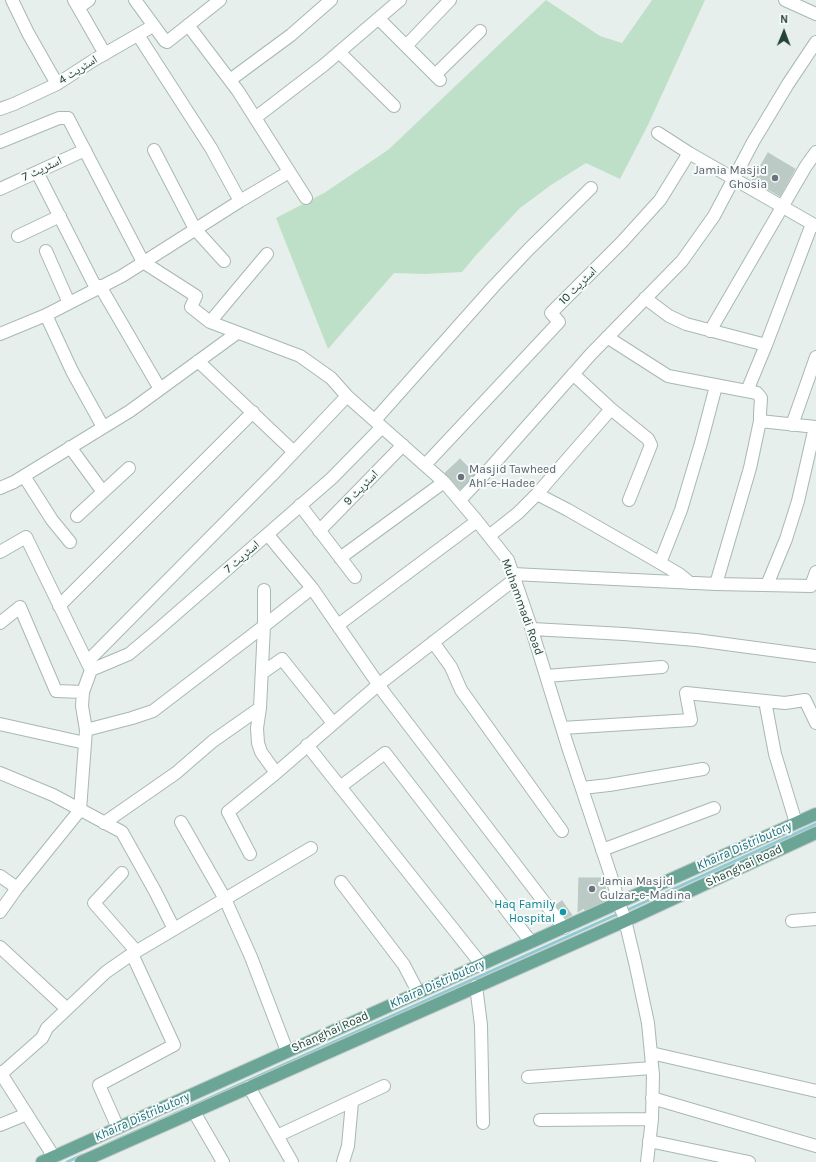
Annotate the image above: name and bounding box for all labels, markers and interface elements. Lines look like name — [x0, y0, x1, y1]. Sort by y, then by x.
north arrow — [764, 12, 804, 52]
text: N — [780, 13, 788, 26]
street label: اسٹریٹ 4 — [56, 52, 100, 88]
street label: اسٹریٹ 7 — [20, 154, 64, 184]
place label: Jamia Masjid Ghosia — [694, 164, 767, 192]
marker: Jamia Masjid Ghosia — [770, 173, 780, 183]
street label: اسٹریٹ 10 — [556, 264, 600, 308]
place label: Masjid Tawheed Ahl-e-Hadee — [469, 463, 556, 491]
street label: اسٹریٹ 9 — [341, 467, 381, 509]
marker: Masjid Tawheed Ahl-e-Hadee — [456, 472, 466, 482]
street label: اسٹریٹ 7 — [221, 538, 263, 576]
street label: Muhammadi Road — [498, 557, 546, 657]
water label: Khaira Distributory — [694, 818, 794, 874]
street label: Shanghai Road — [703, 842, 785, 890]
place label: Jamia Masjid Gulzar-e-Madina — [600, 875, 691, 903]
marker: Jamia Masjid Gulzar-e-Madina — [587, 884, 597, 894]
place label: Haq Family Hospital — [494, 898, 555, 926]
marker: Haq Family Hospital — [558, 907, 568, 917]
water label: Khaira Distributory — [387, 956, 487, 1012]
street label: Shanghai Road — [289, 1009, 371, 1055]
water label: Khaira Distributory — [92, 1089, 192, 1145]

